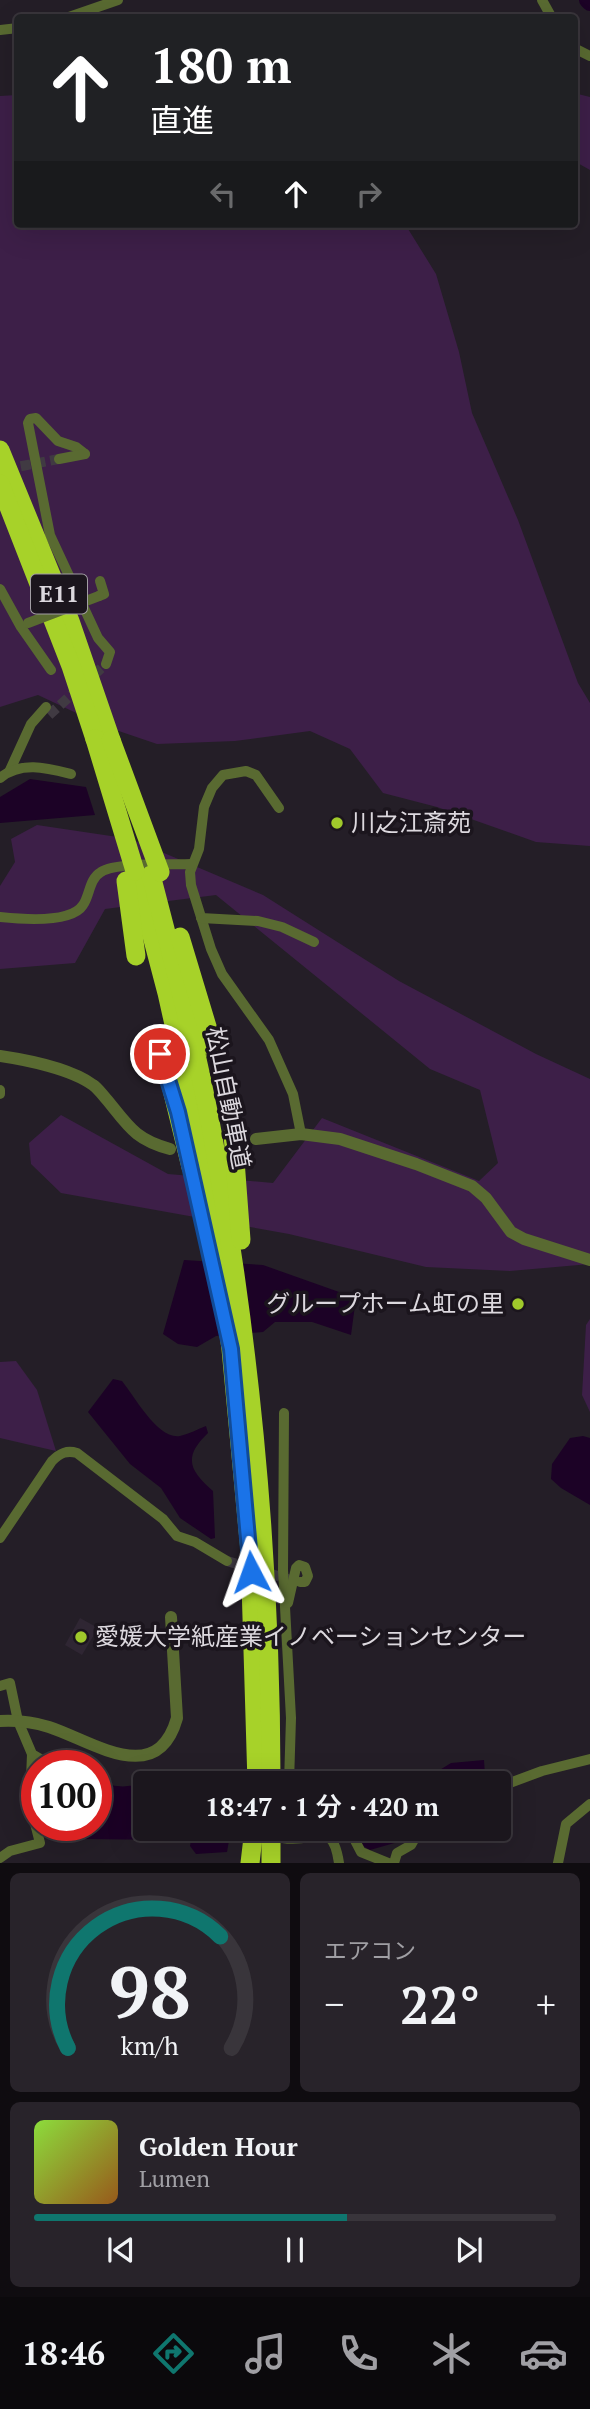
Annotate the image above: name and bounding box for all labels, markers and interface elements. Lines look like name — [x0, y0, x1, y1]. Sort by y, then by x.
text: 180 m — [150, 32, 292, 97]
icon: ahead — [35, 42, 126, 133]
text: 直進 — [150, 99, 214, 141]
icon: left — [204, 175, 242, 213]
icon: ahead — [277, 175, 315, 213]
icon: right — [350, 175, 388, 213]
road number: E11 — [31, 574, 87, 614]
place label: 川之江斎苑 — [351, 806, 471, 838]
marker: 川之江斎苑 — [329, 815, 345, 831]
pin — [130, 1024, 190, 1084]
street label: 松山自動車道 — [200, 1024, 258, 1172]
icon: arrive — [141, 1035, 179, 1073]
place label: グループホーム虹の里 — [266, 1287, 504, 1319]
marker: グループホーム虹の里 — [510, 1296, 526, 1312]
position arrow — [214, 1535, 288, 1609]
place label: 愛媛大学紙産業イノベーションセンター — [95, 1620, 527, 1652]
marker: 愛媛大学紙産業イノベーションセンター — [73, 1629, 89, 1645]
speed limit sign: 100 — [21, 1750, 112, 1841]
text: 18:47 · 1 分 · 420 m — [205, 1789, 439, 1823]
text: エアコン — [324, 1935, 416, 1966]
text: 98 — [109, 1943, 191, 2040]
text: 22° — [400, 1970, 480, 2039]
text: − — [324, 1979, 344, 2029]
text: + — [536, 1979, 556, 2029]
text: km/h — [121, 2029, 179, 2062]
text: Golden Hour — [139, 2129, 298, 2163]
text: Lumen — [139, 2163, 210, 2194]
icon: previous — [102, 2231, 140, 2269]
icon: pause — [276, 2231, 314, 2269]
icon: next — [450, 2231, 488, 2269]
icon: directions — [149, 2329, 198, 2378]
icon: music — [241, 2329, 290, 2378]
icon: phone — [334, 2329, 383, 2378]
icon: climate — [427, 2329, 476, 2378]
icon: car — [519, 2329, 568, 2378]
text: 18:46 — [22, 2332, 105, 2374]

